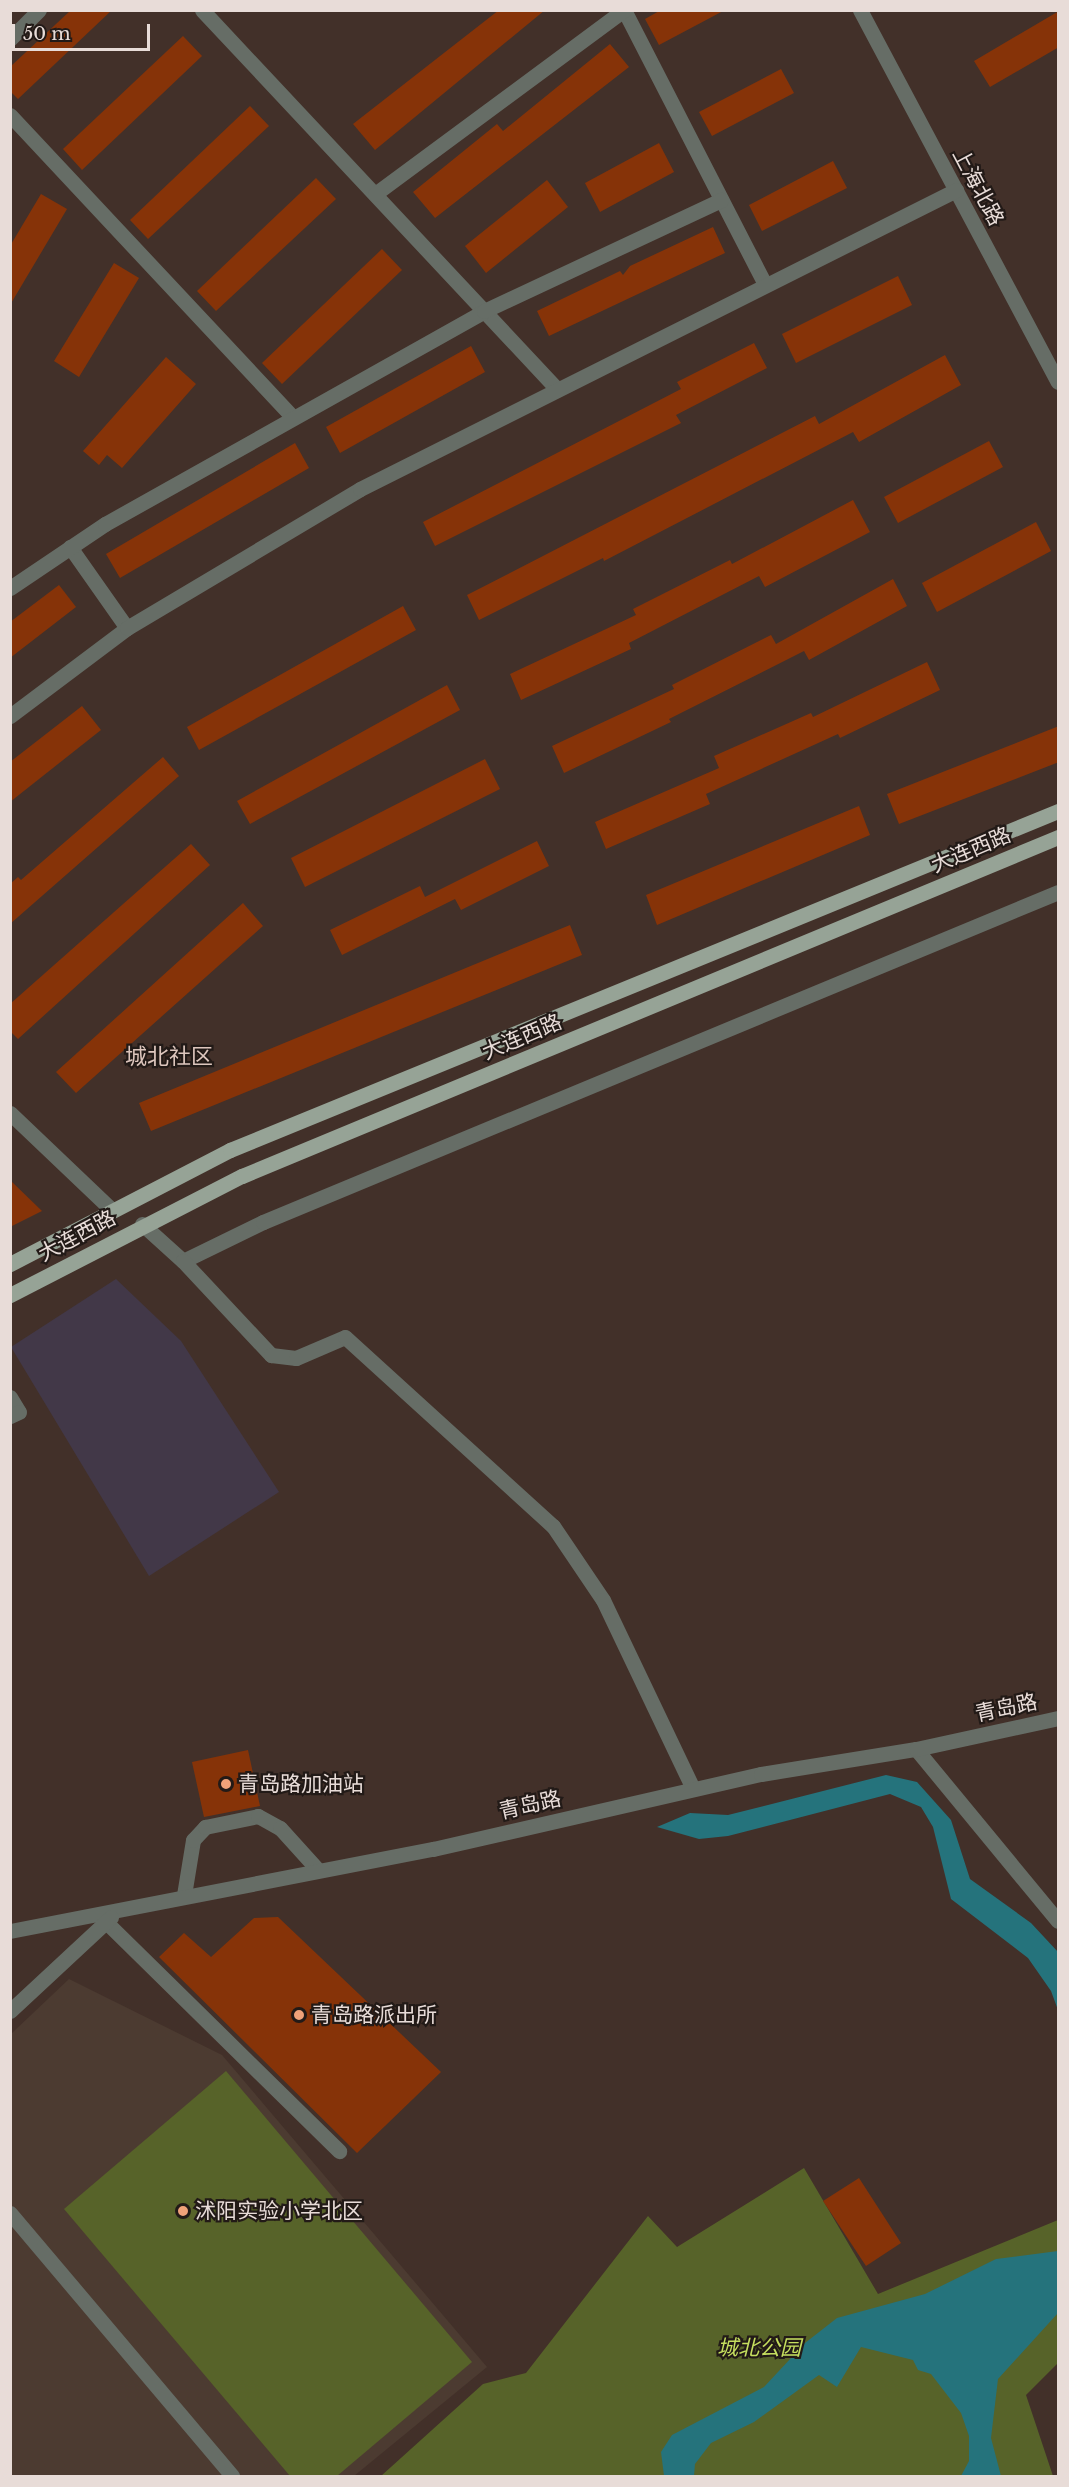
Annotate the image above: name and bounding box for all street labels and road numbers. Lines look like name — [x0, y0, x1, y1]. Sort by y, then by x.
street label: 上海北路 — [947, 144, 1009, 230]
street label: 大连西路 — [927, 822, 1015, 878]
street label: 大连西路 — [478, 1009, 566, 1065]
street label: 大连西路 — [34, 1205, 120, 1267]
street label: 青岛路 — [973, 1689, 1039, 1727]
street label: 青岛路 — [496, 1786, 564, 1824]

